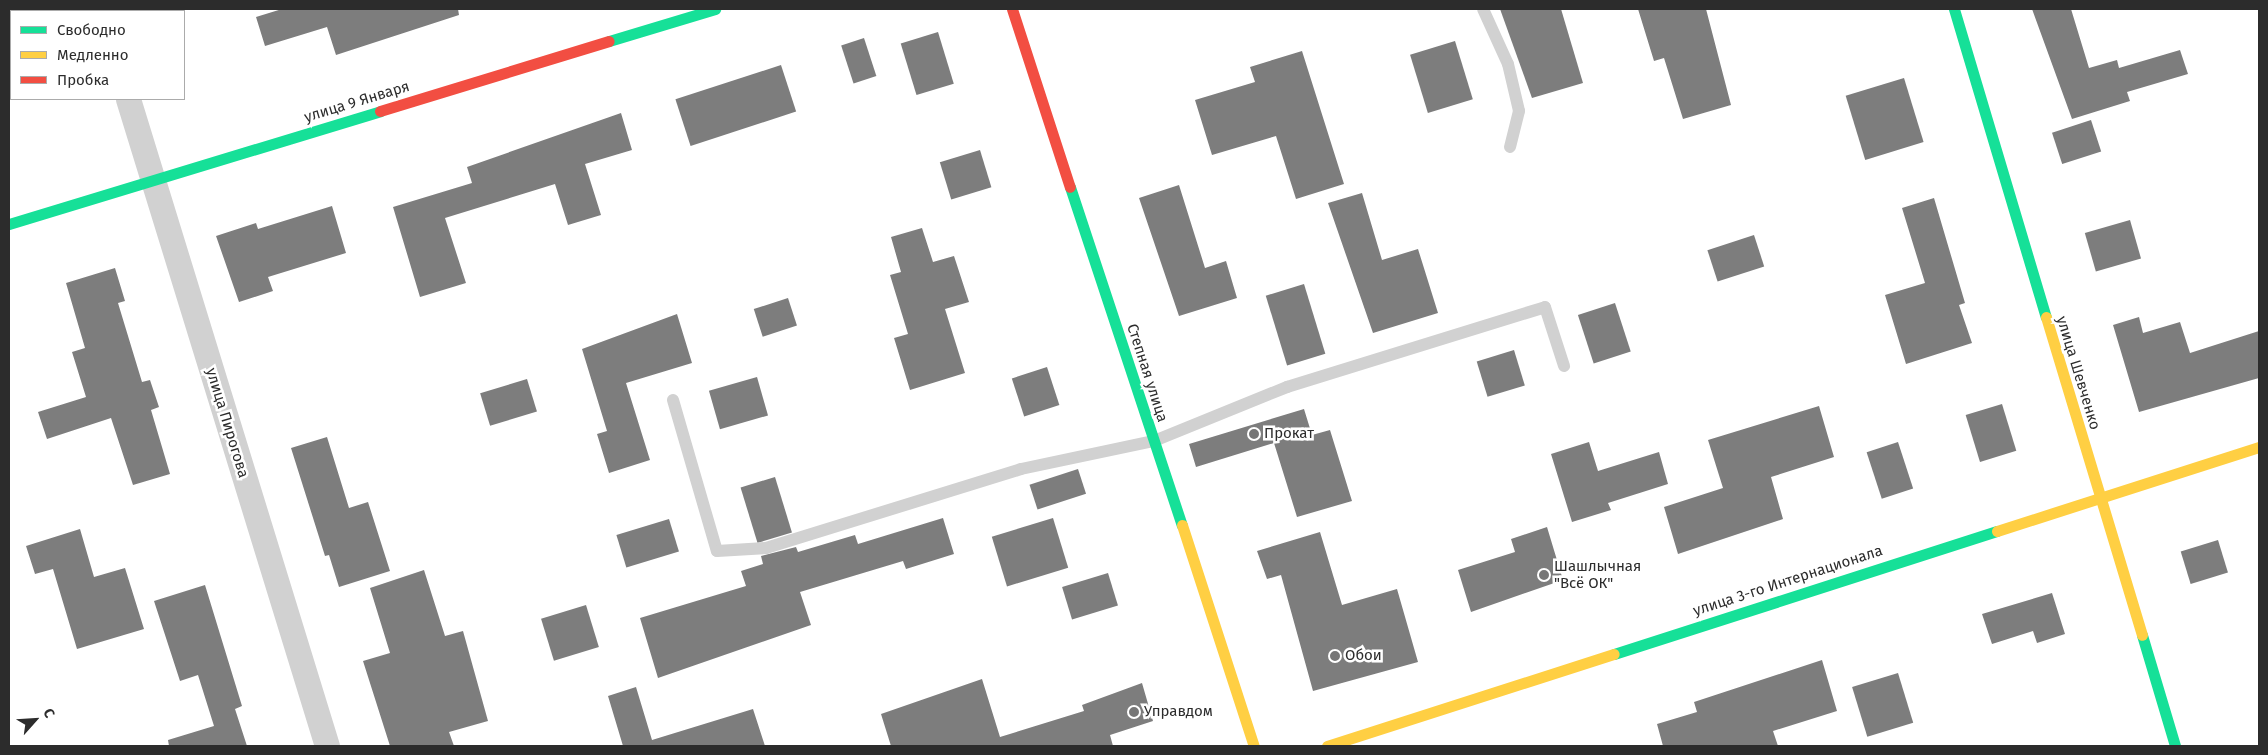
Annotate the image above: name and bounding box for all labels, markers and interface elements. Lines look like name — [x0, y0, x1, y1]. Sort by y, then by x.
legend — [10, 10, 185, 100]
text: Свободно — [57, 21, 126, 39]
text: Медленно — [57, 46, 129, 64]
text: Пробка — [57, 71, 109, 89]
street label: улица 9 Января — [302, 77, 412, 127]
street label: улица Шевченко — [2052, 314, 2104, 432]
street label: Степная улица — [1123, 322, 1171, 424]
street label: улица Пирогова — [202, 366, 252, 480]
place label: Прокат — [1264, 425, 1314, 443]
marker: Прокат — [1248, 428, 1260, 440]
street label: улица 3-го Интернационала — [1691, 542, 1885, 620]
place label: Шашлычная "Всё ОК" — [1554, 557, 1641, 592]
marker: Шашлычная "Всё ОК" — [1538, 569, 1550, 581]
place label: Обои — [1345, 647, 1382, 665]
marker: Обои — [1329, 650, 1341, 662]
north arrow — [10, 695, 60, 745]
place label: Управдом — [1144, 703, 1213, 721]
text: С — [40, 706, 58, 721]
marker: Управдом — [1128, 706, 1140, 718]

